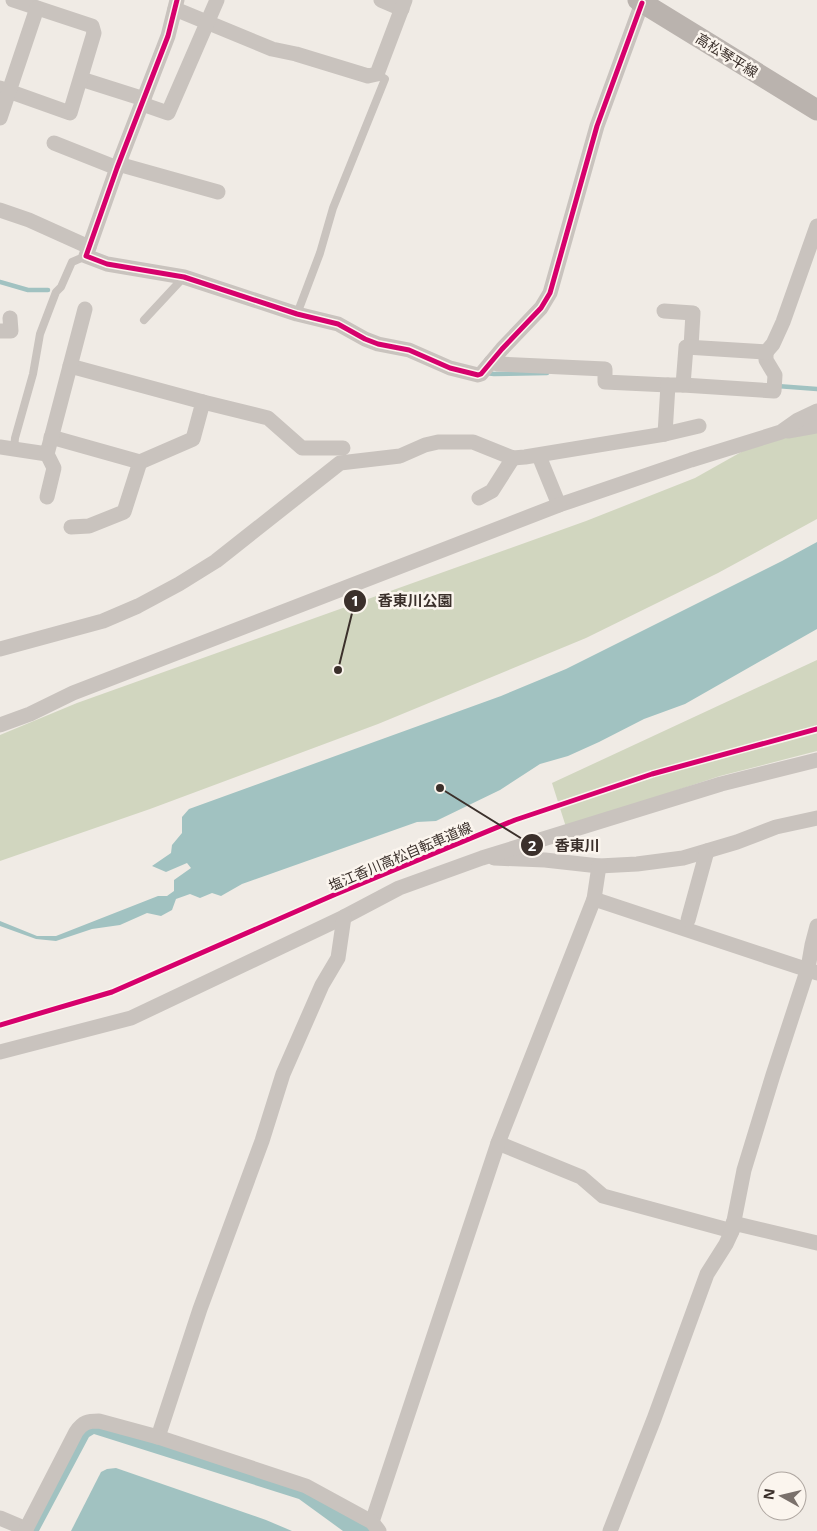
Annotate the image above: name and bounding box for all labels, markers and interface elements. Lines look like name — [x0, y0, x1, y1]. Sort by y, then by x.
street label: 高松琴平線 — [692, 28, 762, 82]
callout: 香東川公園 — [342, 586, 462, 616]
text: 1 — [351, 590, 359, 610]
text: 香東川公園 — [377, 590, 453, 610]
street label: 塩江香川高松自転車道線 — [325, 817, 475, 895]
callout: 香東川 — [519, 830, 609, 860]
text: 2 — [528, 835, 537, 855]
text: 香東川 — [554, 835, 600, 855]
north arrow — [757, 1471, 807, 1521]
text: N — [758, 1487, 779, 1501]

